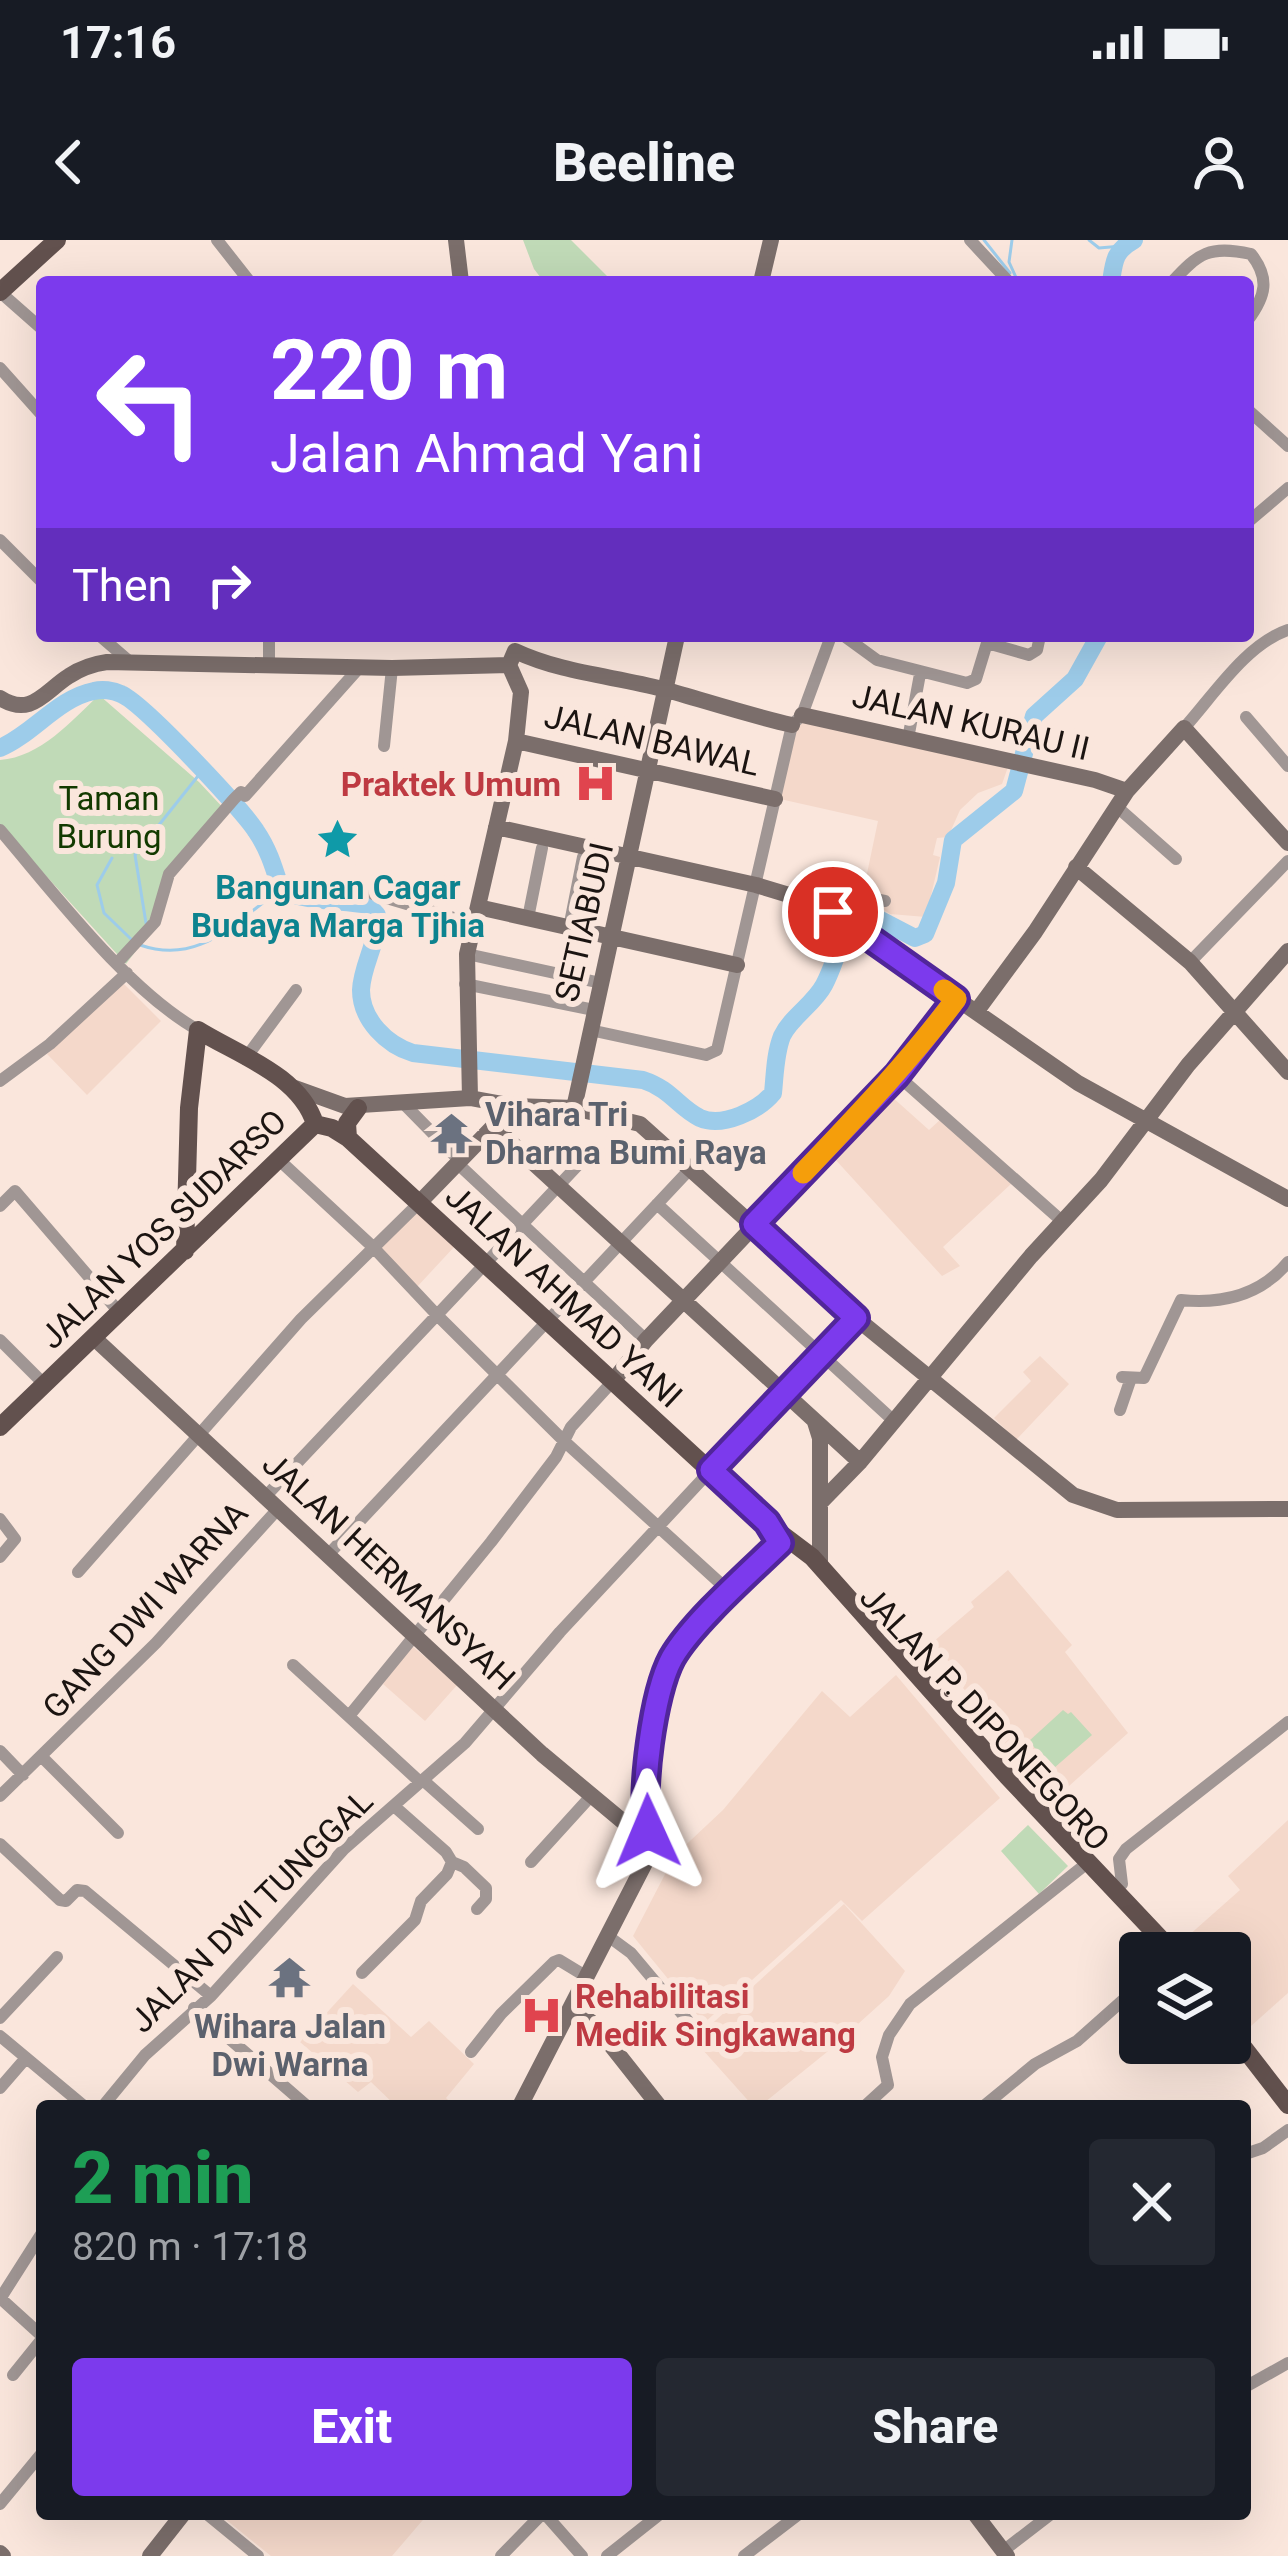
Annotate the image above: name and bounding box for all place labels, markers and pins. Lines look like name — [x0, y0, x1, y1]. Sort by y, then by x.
hospital icon: Praktek Umum — [572, 761, 618, 807]
place label: Praktek Umum — [341, 765, 561, 804]
place icon: Bangunan Cagar Budaya Marga Tjhia — [315, 816, 361, 862]
pin — [782, 861, 884, 963]
place label: Bangunan Cagar Budaya Marga Tjhia — [191, 868, 485, 945]
place label: Vihara Tri Dharma Bumi Raya — [485, 1095, 767, 1172]
temple icon: Vihara Tri Dharma Bumi Raya — [428, 1110, 474, 1156]
temple icon: Wihara Jalan Dwi Warna — [267, 1955, 313, 2001]
place label: Rehabilitasi Medik Singkawang — [575, 1977, 856, 2054]
hospital icon: Rehabilitasi Medik Singkawang — [518, 1992, 564, 2038]
place label: Wihara Jalan Dwi Warna — [194, 2007, 386, 2084]

